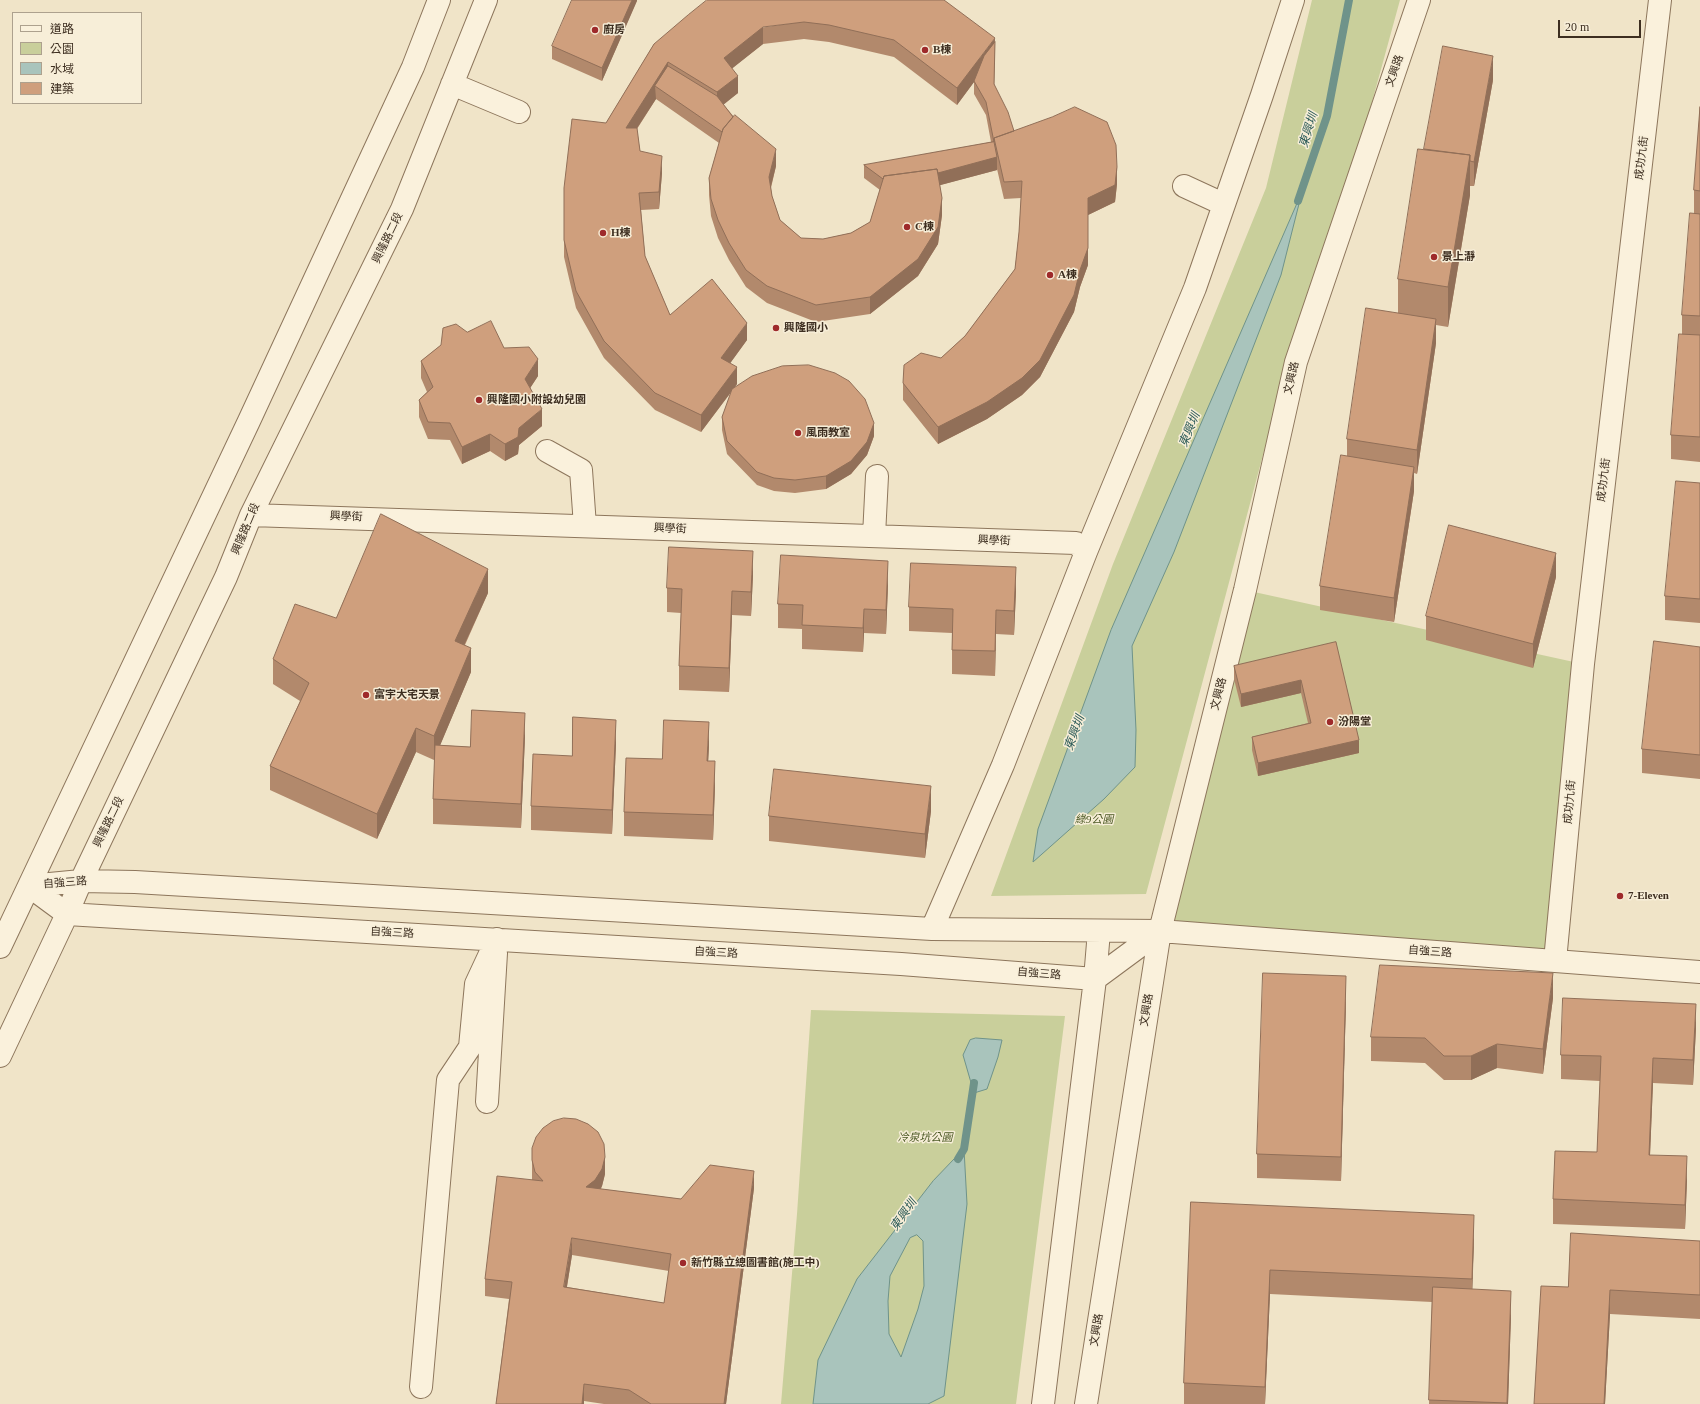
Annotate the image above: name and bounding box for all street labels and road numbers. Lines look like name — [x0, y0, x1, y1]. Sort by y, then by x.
street label: 文興路 — [1383, 53, 1407, 89]
street label: 成功九街 — [1633, 135, 1651, 181]
street label: 興隆路二段 — [370, 210, 406, 266]
street label: 文興路 — [1282, 360, 1302, 396]
street label: 成功九街 — [1595, 457, 1613, 503]
street label: 興隆路二段 — [229, 501, 263, 557]
street label: 興學街 — [329, 510, 363, 524]
street label: 興學街 — [653, 522, 687, 536]
street label: 興學街 — [977, 534, 1011, 548]
street label: 文興路 — [1209, 676, 1229, 712]
street label: 成功九街 — [1562, 780, 1578, 824]
street label: 興隆路二段 — [91, 794, 127, 850]
street label: 自強三路 — [43, 875, 87, 891]
street label: 自強三路 — [370, 925, 414, 941]
street label: 自強三路 — [1408, 944, 1452, 960]
street label: 自強三路 — [694, 945, 738, 961]
street label: 自強三路 — [1017, 966, 1061, 982]
street label: 文興路 — [1138, 993, 1156, 1027]
street label: 文興路 — [1088, 1313, 1106, 1347]

